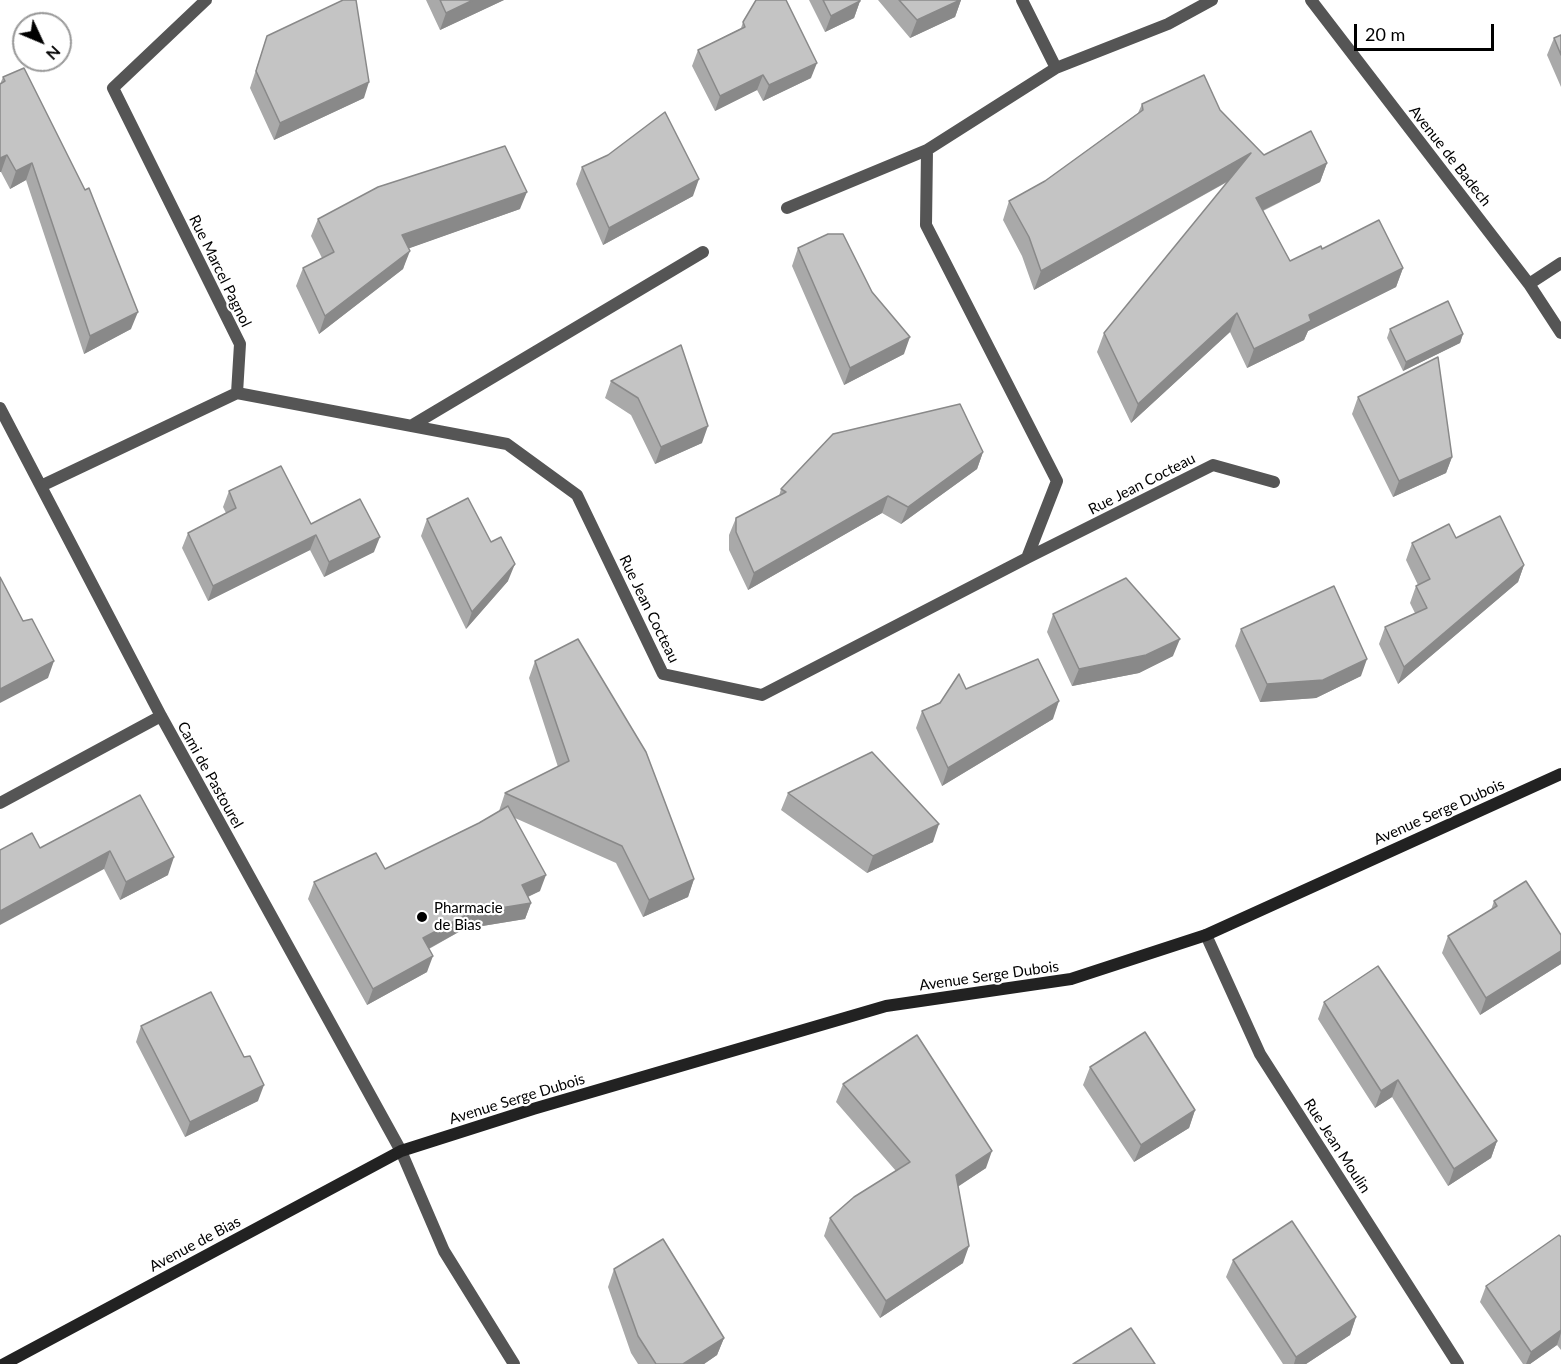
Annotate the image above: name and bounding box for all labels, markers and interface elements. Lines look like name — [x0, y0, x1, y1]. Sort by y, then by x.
north arrow — [12, 12, 72, 72]
scale bar — [1357, 12, 1496, 50]
text: 20 m — [1365, 23, 1405, 45]
text: N — [43, 42, 65, 64]
street label: Avenue de Badech — [1405, 102, 1495, 210]
street label: Rue Marcel Pagnol — [185, 212, 255, 330]
street label: Rue Jean Cocteau — [1086, 449, 1198, 519]
street label: Rue Jean Cocteau — [615, 552, 683, 666]
street label: Cami de Pastourel — [173, 719, 247, 831]
street label: Avenue Serge Dubois — [1371, 775, 1507, 849]
place label: Pharmacie de Bias — [434, 899, 503, 934]
marker: Pharmacie de Bias — [415, 910, 429, 924]
street label: Avenue Serge Dubois — [918, 957, 1060, 995]
street label: Avenue Serge Dubois — [447, 1070, 587, 1128]
street label: Rue Jean Moulin — [1300, 1095, 1374, 1197]
street label: Avenue de Bias — [146, 1212, 244, 1276]

